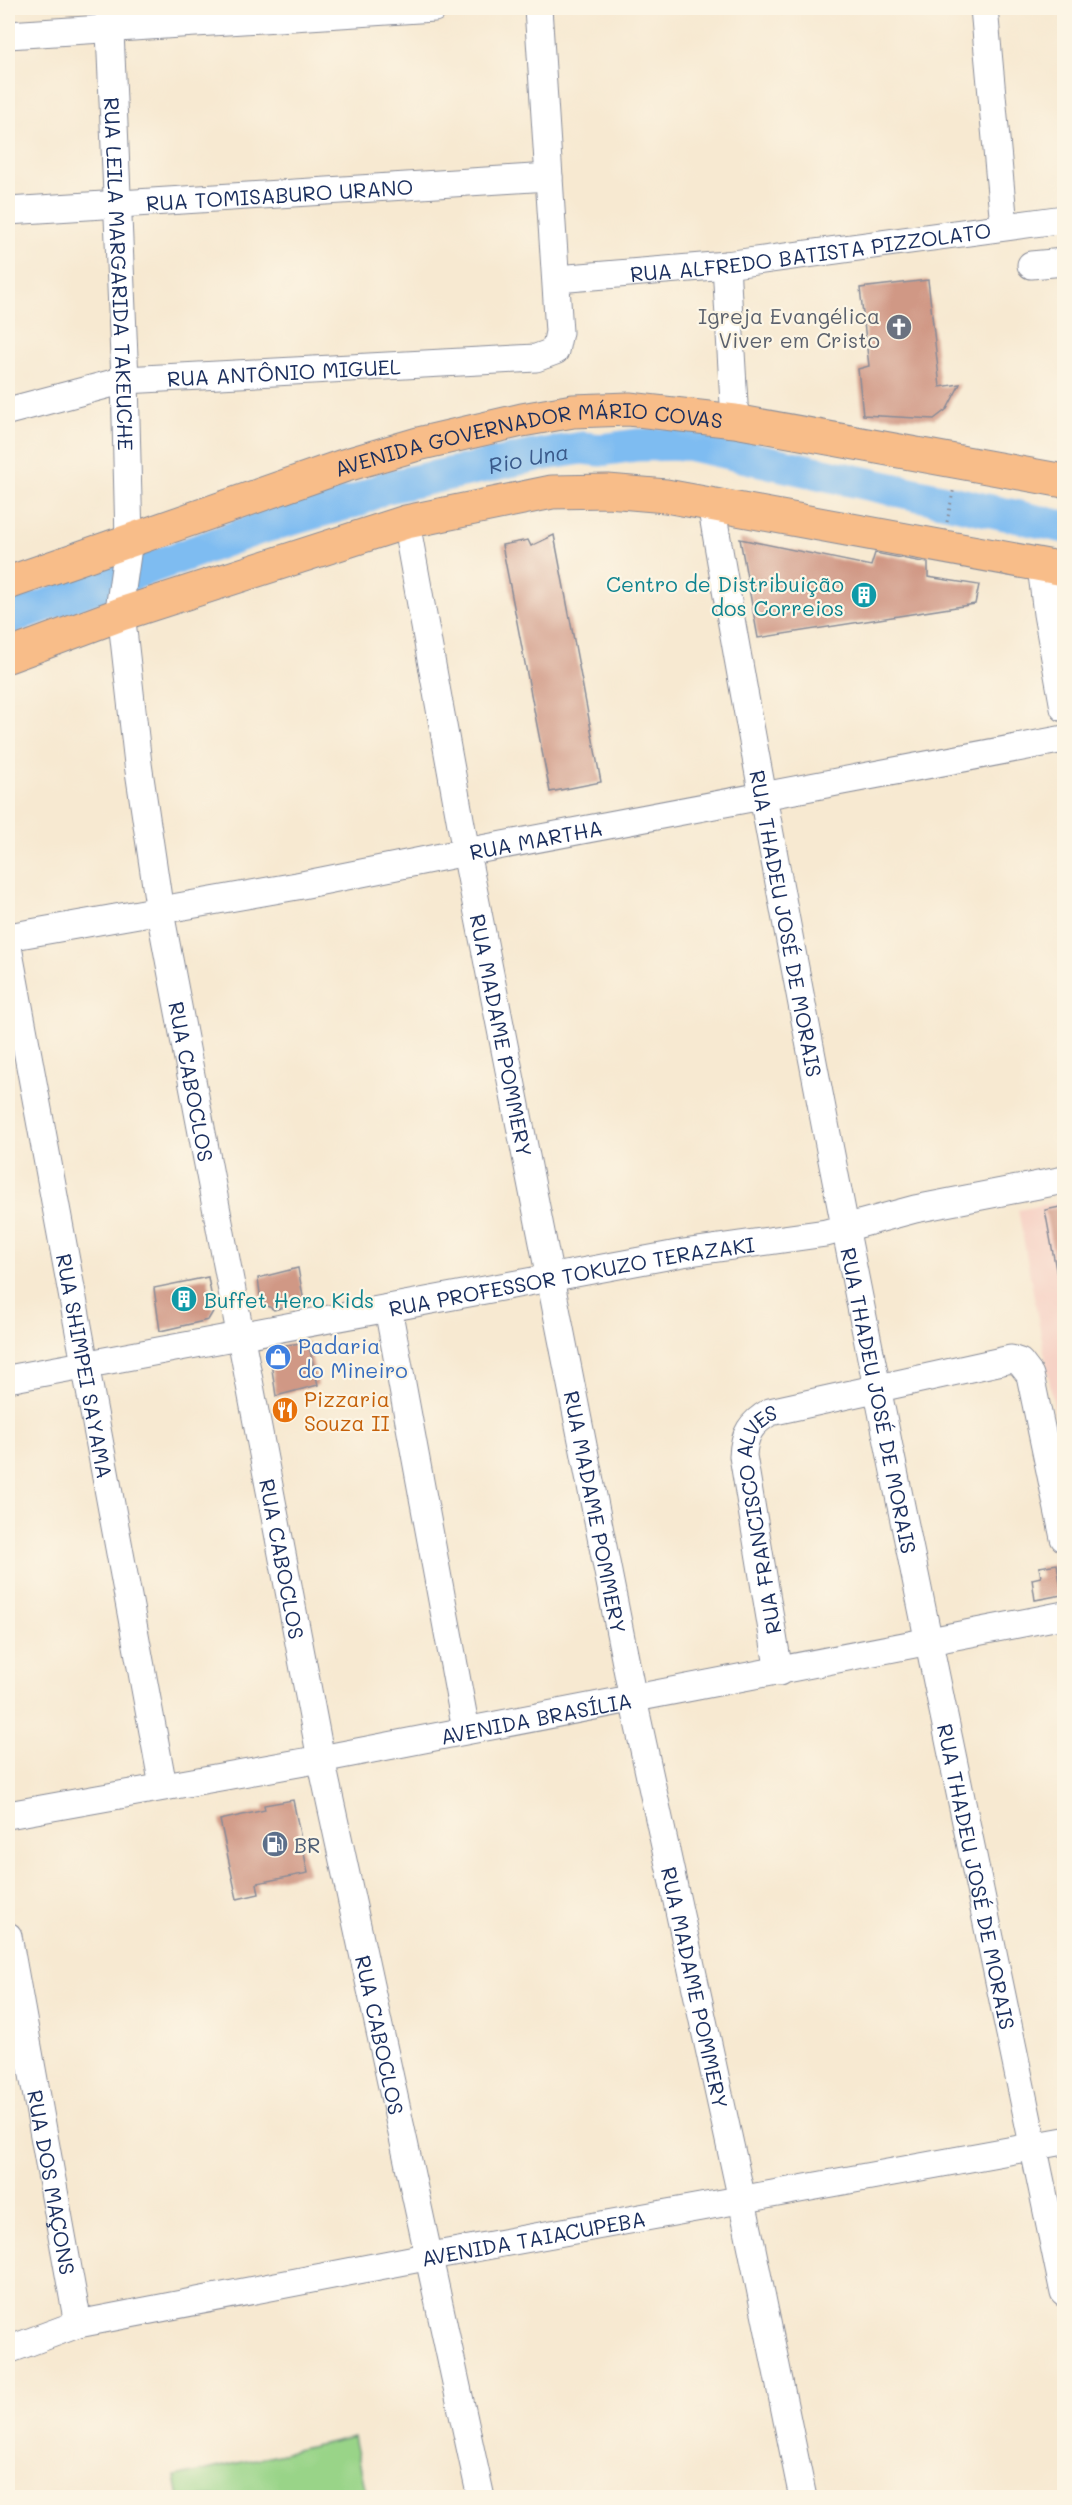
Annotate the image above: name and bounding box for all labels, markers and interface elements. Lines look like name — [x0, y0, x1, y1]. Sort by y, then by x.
street label: RUA LEILA MARGARIDA TAKEUCHE — [99, 96, 140, 451]
street label: RUA TOMISABURO URANO — [145, 172, 414, 216]
street label: RUA ALFREDO BATISTA PIZZOLATO — [629, 216, 993, 286]
place label: Igreja Evangélica Viver em Cristo — [698, 302, 880, 353]
church icon: Igreja Evangélica Viver em Cristo — [884, 312, 914, 342]
street label: RUA ANTÔNIO MIGUEL — [166, 352, 401, 391]
street label: AVENIDA GOVERNADOR MÁRIO COVAS — [330, 395, 724, 482]
water label: Rio Una — [485, 436, 571, 480]
place label: Centro de Distribuição dos Correios — [606, 570, 844, 621]
building icon: Centro de Distribuição dos Correios — [849, 580, 879, 610]
street label: RUA THADEU JOSÉ DE MORAIS — [745, 768, 829, 1079]
street label: RUA MARTHA — [467, 813, 605, 865]
street label: RUA MADAME POMMERY — [465, 911, 539, 1159]
street label: RUA CABOCLOS — [164, 999, 221, 1164]
street label: RUA PROFESSOR TOKUZO TERAZAKI — [386, 1230, 756, 1321]
street label: RUA THADEU JOSÉ DE MORAIS — [836, 1245, 924, 1556]
street label: RUA SHIMPEI SAYAMA — [51, 1251, 119, 1481]
building icon: Buffet Hero Kids — [169, 1284, 199, 1314]
place label: Buffet Hero Kids — [204, 1286, 374, 1313]
place label: Padaria do Mineiro — [298, 1332, 408, 1383]
shop icon: Padaria do Mineiro — [263, 1342, 293, 1372]
place label: Pizzaria Souza II — [304, 1385, 390, 1436]
street label: RUA MADAME POMMERY — [559, 1388, 633, 1636]
restaurant icon: Pizzaria Souza II — [270, 1395, 300, 1425]
text: RUA FRANCISCO ALVES — [729, 1397, 786, 1636]
street label: RUA FRANCISCO ALVES — [761, 1405, 799, 1647]
street label: RUA CABOCLOS — [255, 1476, 311, 1641]
street label: AVENIDA BRASÍLIA — [438, 1686, 634, 1749]
street label: RUA THADEU JOSÉ DE MORAIS — [932, 1721, 1022, 2032]
fuel station icon: BR — [260, 1829, 290, 1859]
place label: BR — [294, 1831, 321, 1858]
street label: RUA MADAME POMMERY — [656, 1864, 735, 2111]
street label: RUA CABOCLOS — [350, 1953, 411, 2117]
street label: RUA DOS MAÇONS — [22, 2087, 82, 2277]
street label: AVENIDA TAIACUPEBA — [419, 2204, 648, 2271]

